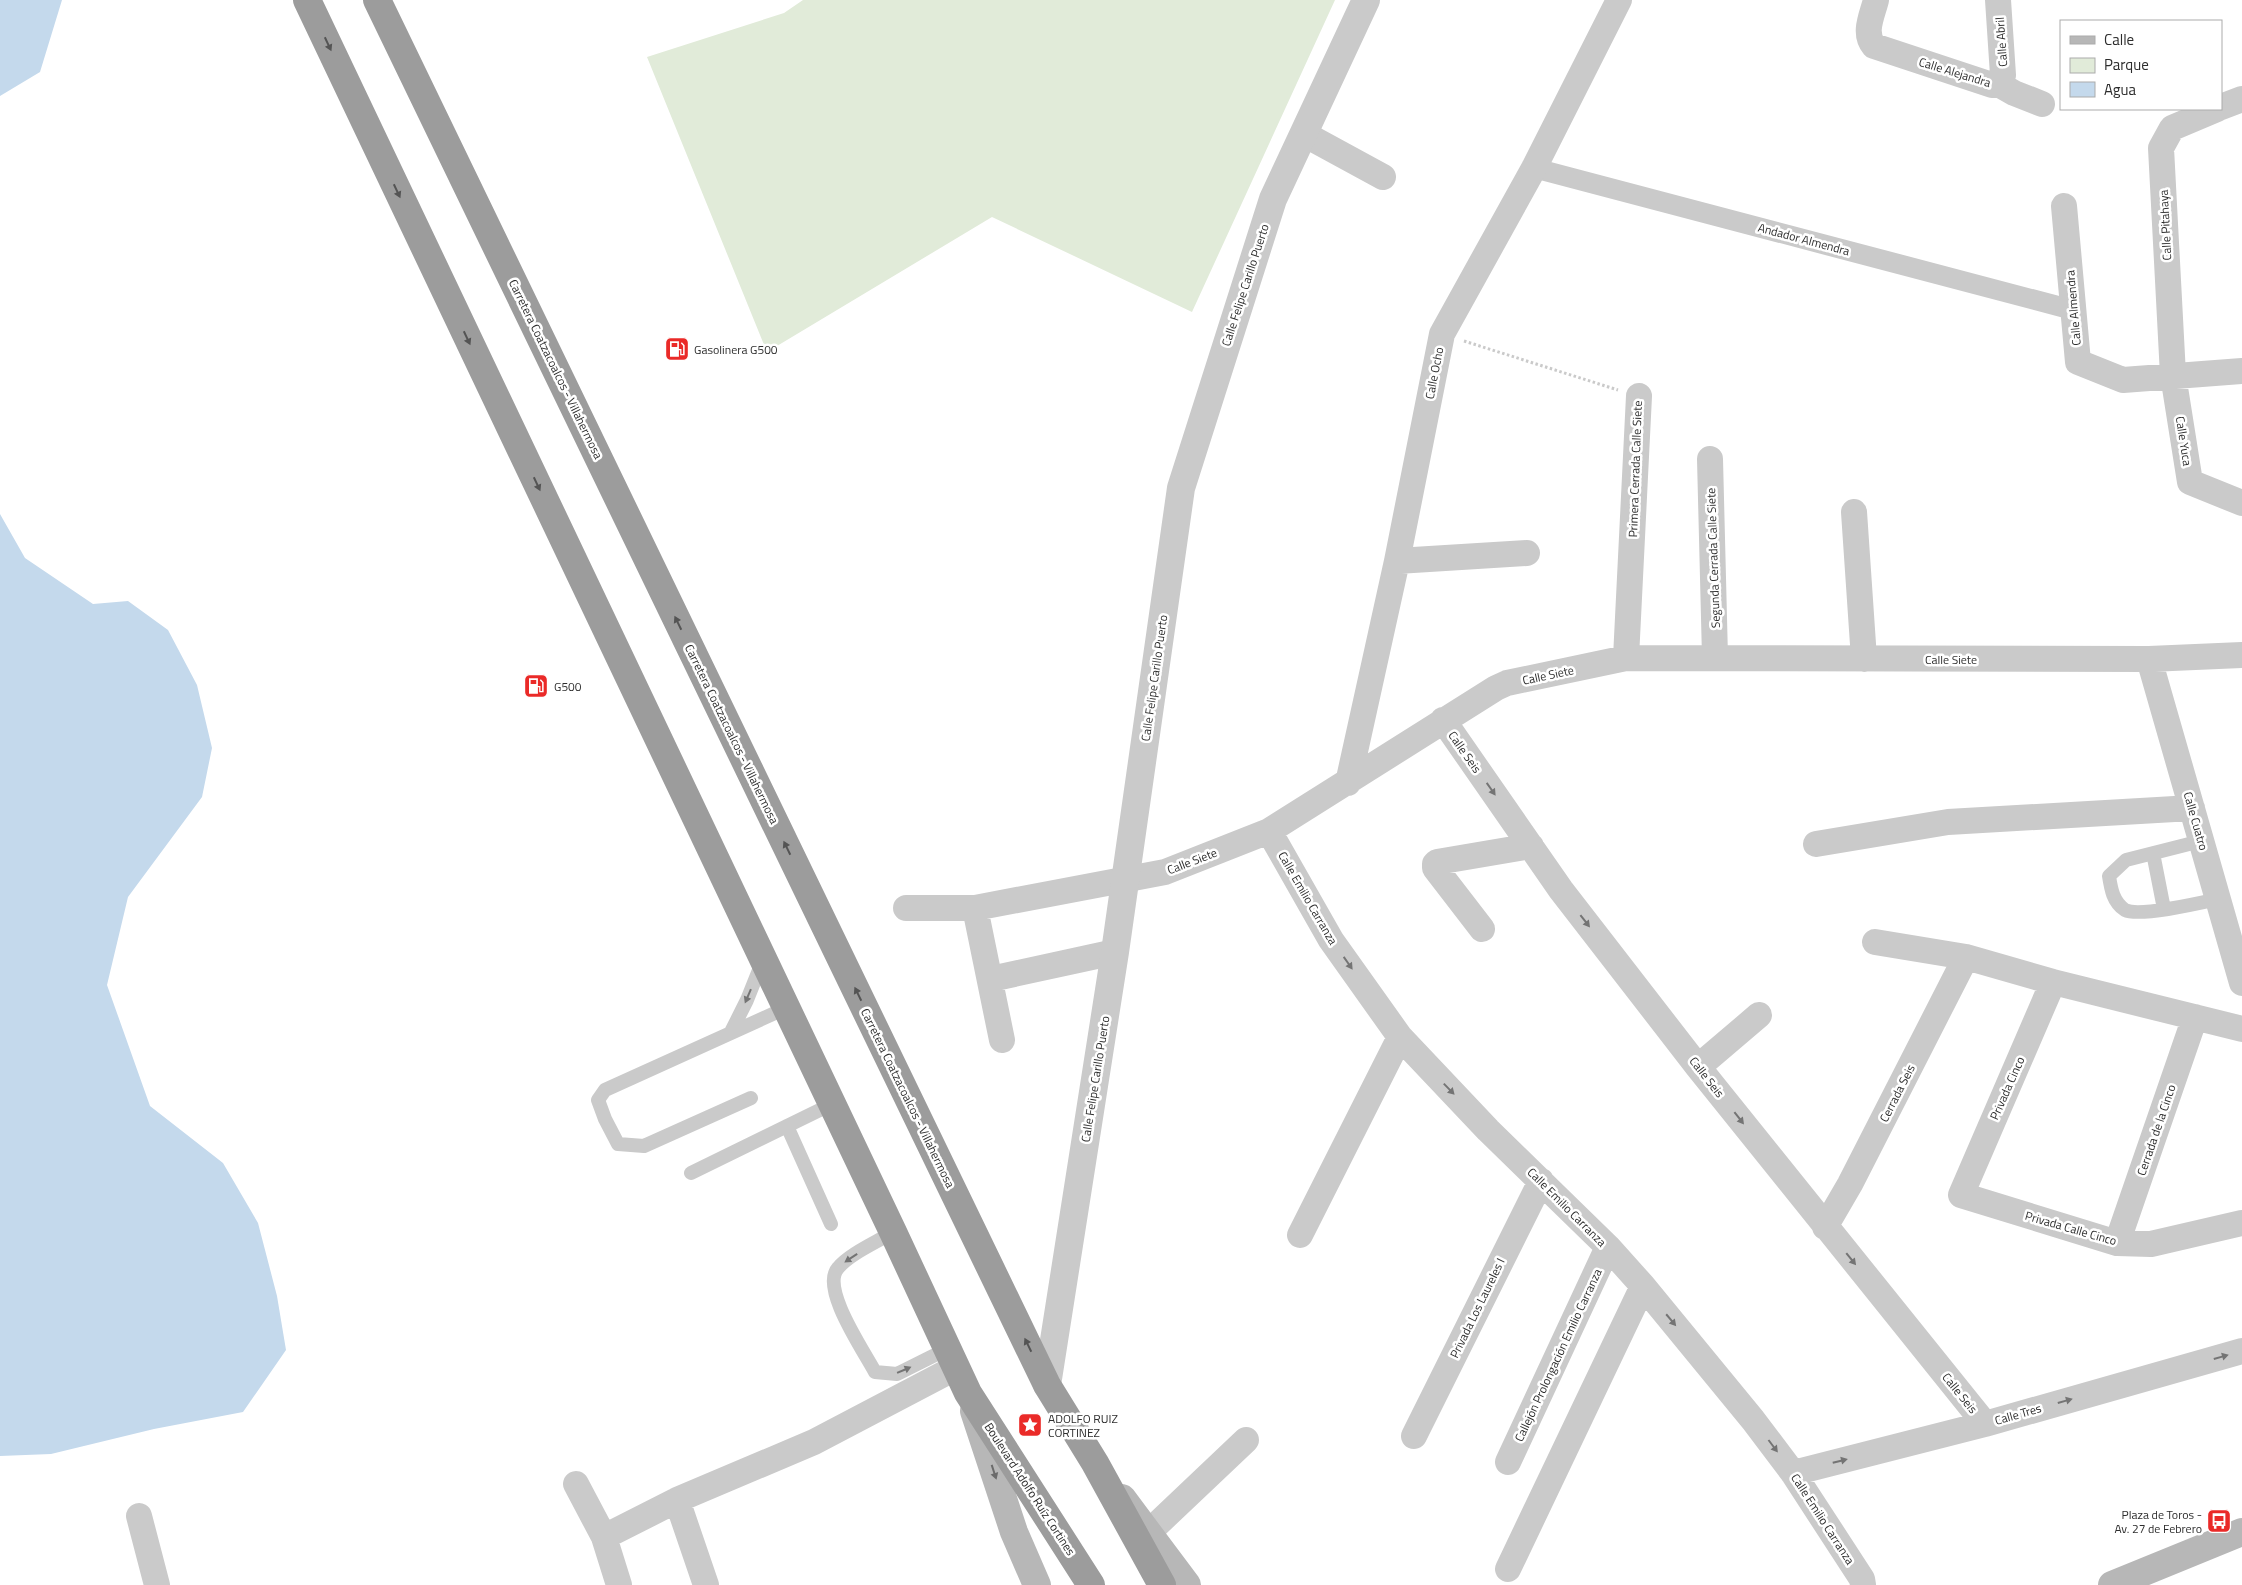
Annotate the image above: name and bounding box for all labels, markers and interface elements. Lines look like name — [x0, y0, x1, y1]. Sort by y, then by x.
street label: Calle Abril — [1990, 16, 2012, 68]
legend — [2060, 20, 2222, 110]
text: Calle — [2104, 28, 2134, 51]
one-way arrow — [324, 37, 332, 51]
street label: Calle Alejandra — [1917, 52, 1993, 92]
text: Parque — [2104, 53, 2149, 76]
text: Agua — [2104, 78, 2136, 101]
one-way arrow — [394, 184, 402, 198]
street label: Calle Pitahaya — [2154, 189, 2176, 261]
street label: Andador Almendra — [1756, 218, 1852, 260]
street label: Calle Felipe Carillo Puerto — [1216, 221, 1274, 349]
street label: Calle Almendra — [2060, 269, 2086, 347]
street label: Carretera Coatzacoalcos - Villahermosa — [504, 276, 608, 462]
one-way arrow — [463, 330, 471, 345]
fuel station icon: Gasolinera G500 — [664, 336, 690, 362]
place label: Gasolinera G500 — [694, 340, 778, 359]
street label: Calle Ocho — [1420, 345, 1448, 401]
street label: Primera Cerrada Calle Siete — [1623, 400, 1647, 538]
street label: Calle Yuca — [2171, 415, 2197, 467]
one-way arrow — [533, 477, 541, 491]
street label: Segunda Cerrada Calle Siete — [1701, 487, 1725, 629]
street label: Calle Felipe Carillo Puerto — [1136, 614, 1172, 742]
one-way arrow — [674, 615, 682, 630]
street label: Carretera Coatzacoalcos - Villahermosa — [680, 641, 784, 827]
street label: Calle Siete — [1925, 650, 1977, 669]
street label: Calle Siete — [1520, 660, 1576, 690]
fuel station icon: G500 — [523, 673, 549, 699]
place label: G500 — [554, 677, 582, 696]
street label: Calle Seis — [1444, 727, 1487, 777]
one-way arrow — [1486, 782, 1496, 796]
street label: Calle Cuatro — [2179, 789, 2213, 853]
one-way arrow — [783, 840, 791, 855]
street label: Calle Siete — [1164, 843, 1220, 879]
street label: Calle Emilio Carranza — [1273, 848, 1343, 948]
one-way arrow — [1580, 914, 1591, 927]
one-way arrow — [1342, 956, 1353, 969]
one-way arrow — [854, 987, 862, 1001]
one-way arrow — [744, 989, 752, 1003]
street label: Carretera Coatzacoalcos - Villahermosa — [856, 1005, 960, 1191]
street label: Calle Felipe Carillo Puerto — [1076, 1015, 1114, 1143]
street label: Calle Seis — [1685, 1052, 1729, 1102]
street label: Privada Cinco — [1985, 1053, 2029, 1123]
street label: Cerrada Seis — [1874, 1060, 1920, 1125]
street label: Cerrada de la Cinco — [2131, 1082, 2181, 1178]
one-way arrow — [1443, 1083, 1455, 1095]
one-way arrow — [1734, 1111, 1745, 1124]
street label: Calle Emilio Carranza — [1523, 1163, 1611, 1251]
street label: Privada Calle Cinco — [2023, 1206, 2119, 1250]
one-way arrow — [1846, 1252, 1857, 1265]
one-way arrow — [845, 1253, 858, 1263]
street label: Privada Los Laureles I — [1445, 1255, 1509, 1361]
street label: Callejón Prolongación Emilio Carranza — [1509, 1265, 1607, 1445]
one-way arrow — [1665, 1313, 1676, 1326]
one-way arrow — [1024, 1338, 1032, 1352]
one-way arrow — [2214, 1352, 2229, 1360]
one-way arrow — [897, 1366, 911, 1374]
street label: Calle Seis — [1938, 1369, 1983, 1418]
one-way arrow — [2057, 1397, 2073, 1405]
street label: Calle Tres — [1992, 1398, 2044, 1430]
place label: ADOLFO RUIZ CORTINEZ — [1048, 1409, 1118, 1442]
place icon: ADOLFO RUIZ CORTINEZ — [1017, 1412, 1043, 1438]
street label: Boulevard Adolfo Ruíz Cortines — [980, 1419, 1080, 1560]
one-way arrow — [1768, 1439, 1778, 1453]
one-way arrow — [1833, 1456, 1848, 1464]
one-way arrow — [991, 1465, 999, 1480]
street label: Calle Emilio Carranza — [1786, 1470, 1860, 1568]
place label: Plaza de Toros - Av. 27 de Febrero — [2114, 1505, 2202, 1538]
bus stop icon: Plaza de Toros - Av. 27 de Febrero — [2206, 1508, 2232, 1534]

